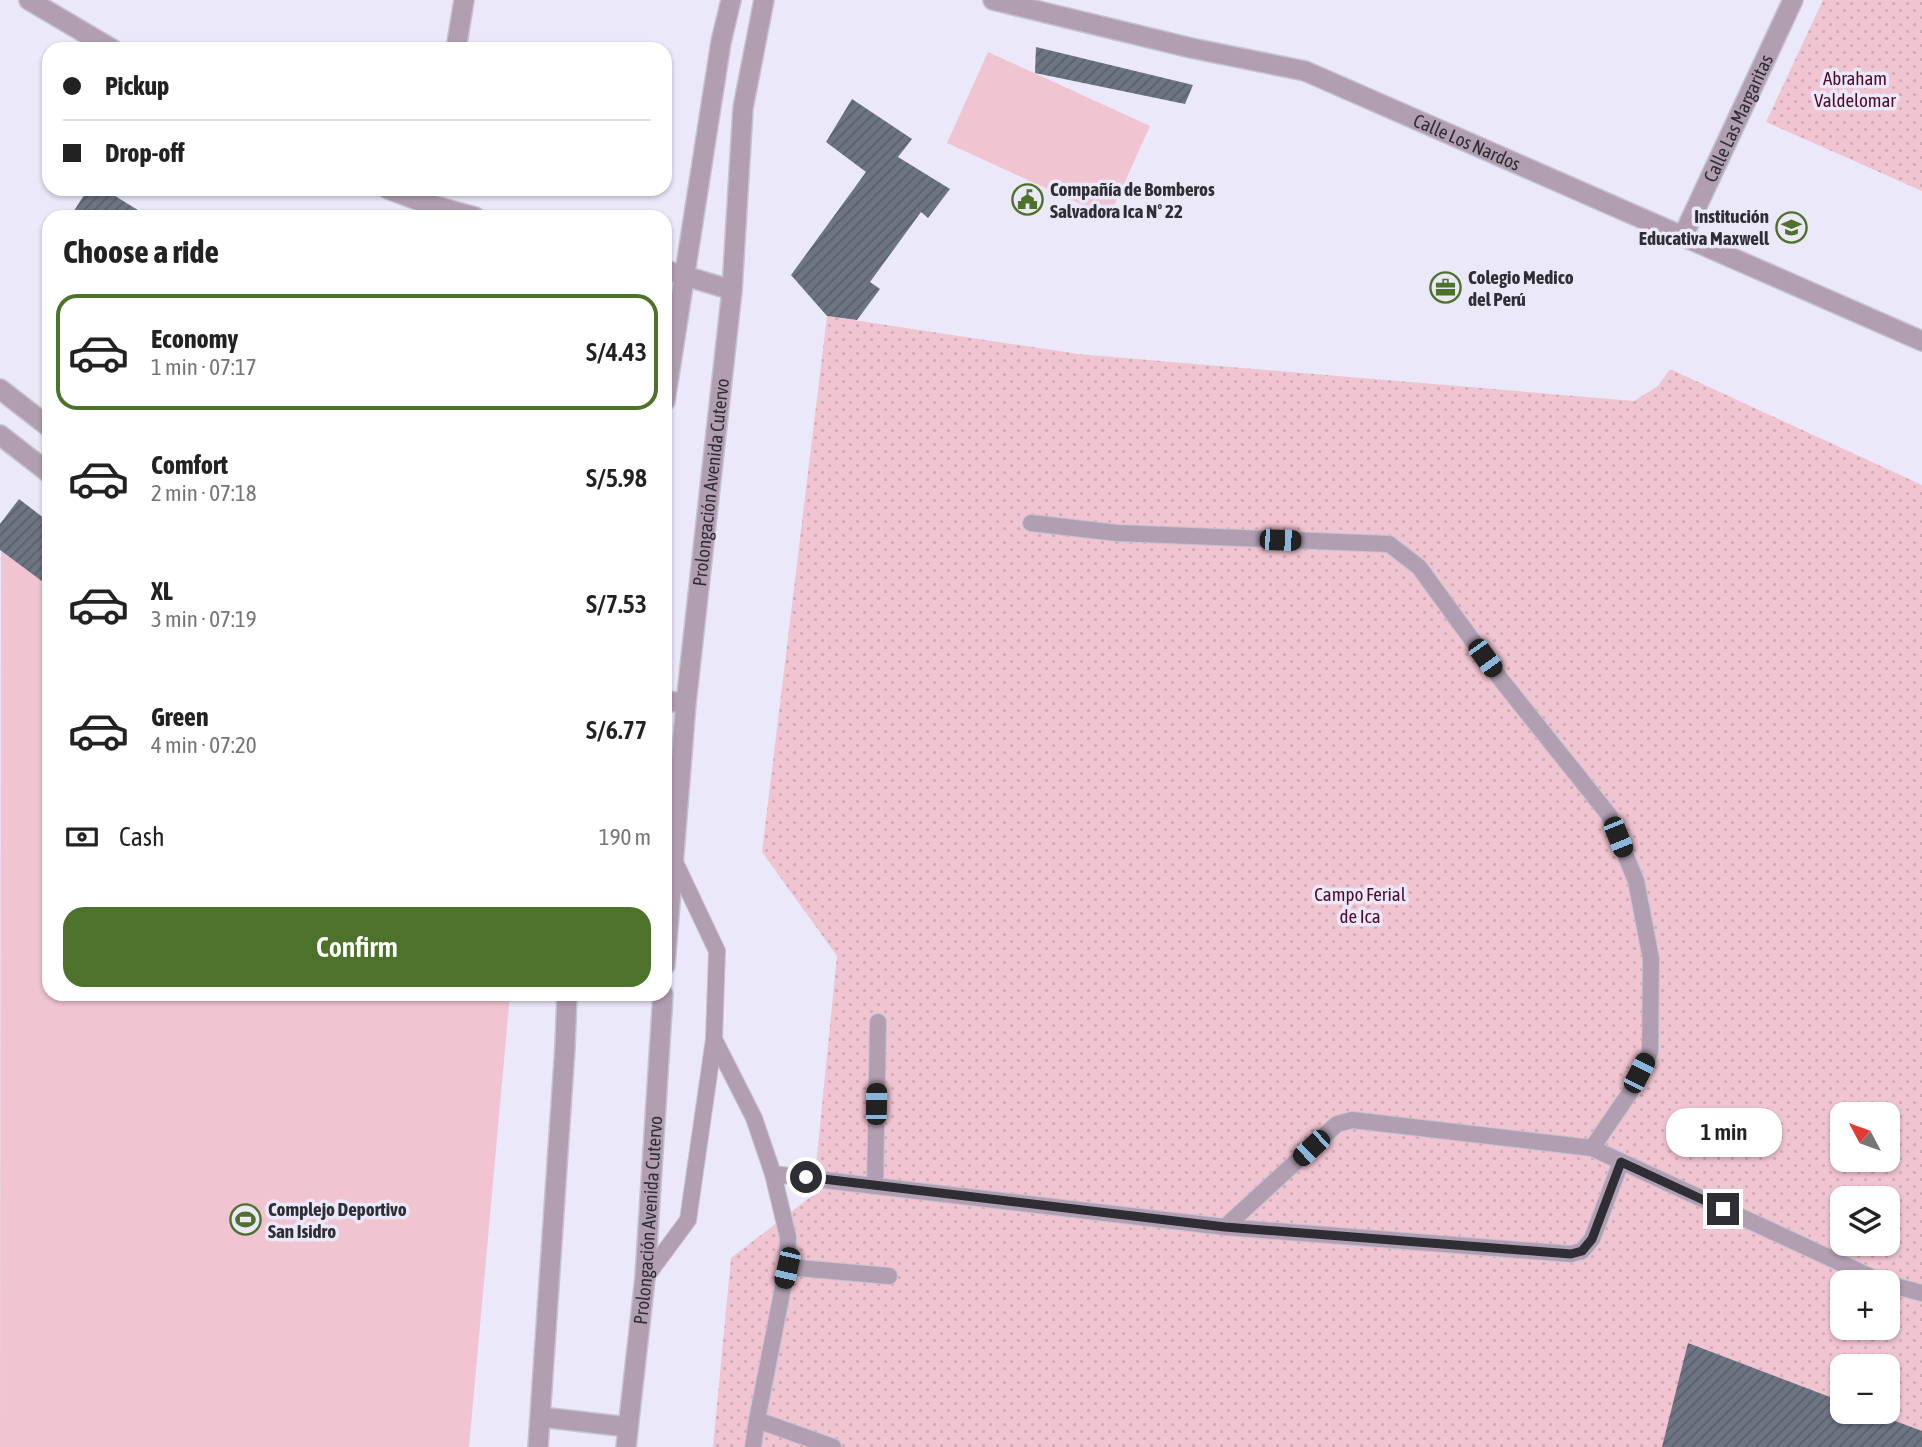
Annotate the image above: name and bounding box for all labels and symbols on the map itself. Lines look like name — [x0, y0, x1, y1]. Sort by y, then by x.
street label: Calle Las Margaritas — [1699, 51, 1777, 186]
park label: Abraham Valdelomar — [1814, 67, 1896, 111]
street label: Calle Los Nardos — [1410, 109, 1524, 175]
place label: Compañía de Bomberos Salvadora Ica Nº 22 — [1050, 178, 1215, 222]
public building icon: Compañía de Bomberos Salvadora Ica Nº 22 — [1010, 183, 1044, 217]
place label: Institución Educativa Maxwell — [1639, 205, 1770, 249]
school or university icon: Institución Educativa Maxwell — [1775, 210, 1809, 244]
place label: Colegio Medico del Perú — [1468, 266, 1574, 310]
office icon: Colegio Medico del Perú — [1428, 271, 1462, 305]
street label: Prolongación Avenida Cutervo — [688, 377, 733, 587]
car — [1259, 529, 1302, 551]
car — [1465, 635, 1506, 681]
car — [1601, 814, 1636, 860]
park label: Campo Ferial de Ica — [1314, 883, 1406, 927]
car — [1621, 1050, 1658, 1096]
car — [866, 1083, 887, 1125]
north arrow — [1830, 1102, 1900, 1172]
callout: 1 min — [1665, 1108, 1781, 1156]
street label: Prolongación Avenida Cutervo — [629, 1115, 666, 1326]
car — [1289, 1126, 1334, 1170]
route start — [790, 1161, 822, 1193]
route end — [1707, 1193, 1739, 1225]
place label: Complejo Deportivo San Isidro — [268, 1198, 407, 1242]
sports icon: Complejo Deportivo San Isidro — [228, 1203, 262, 1237]
car — [773, 1245, 802, 1291]

